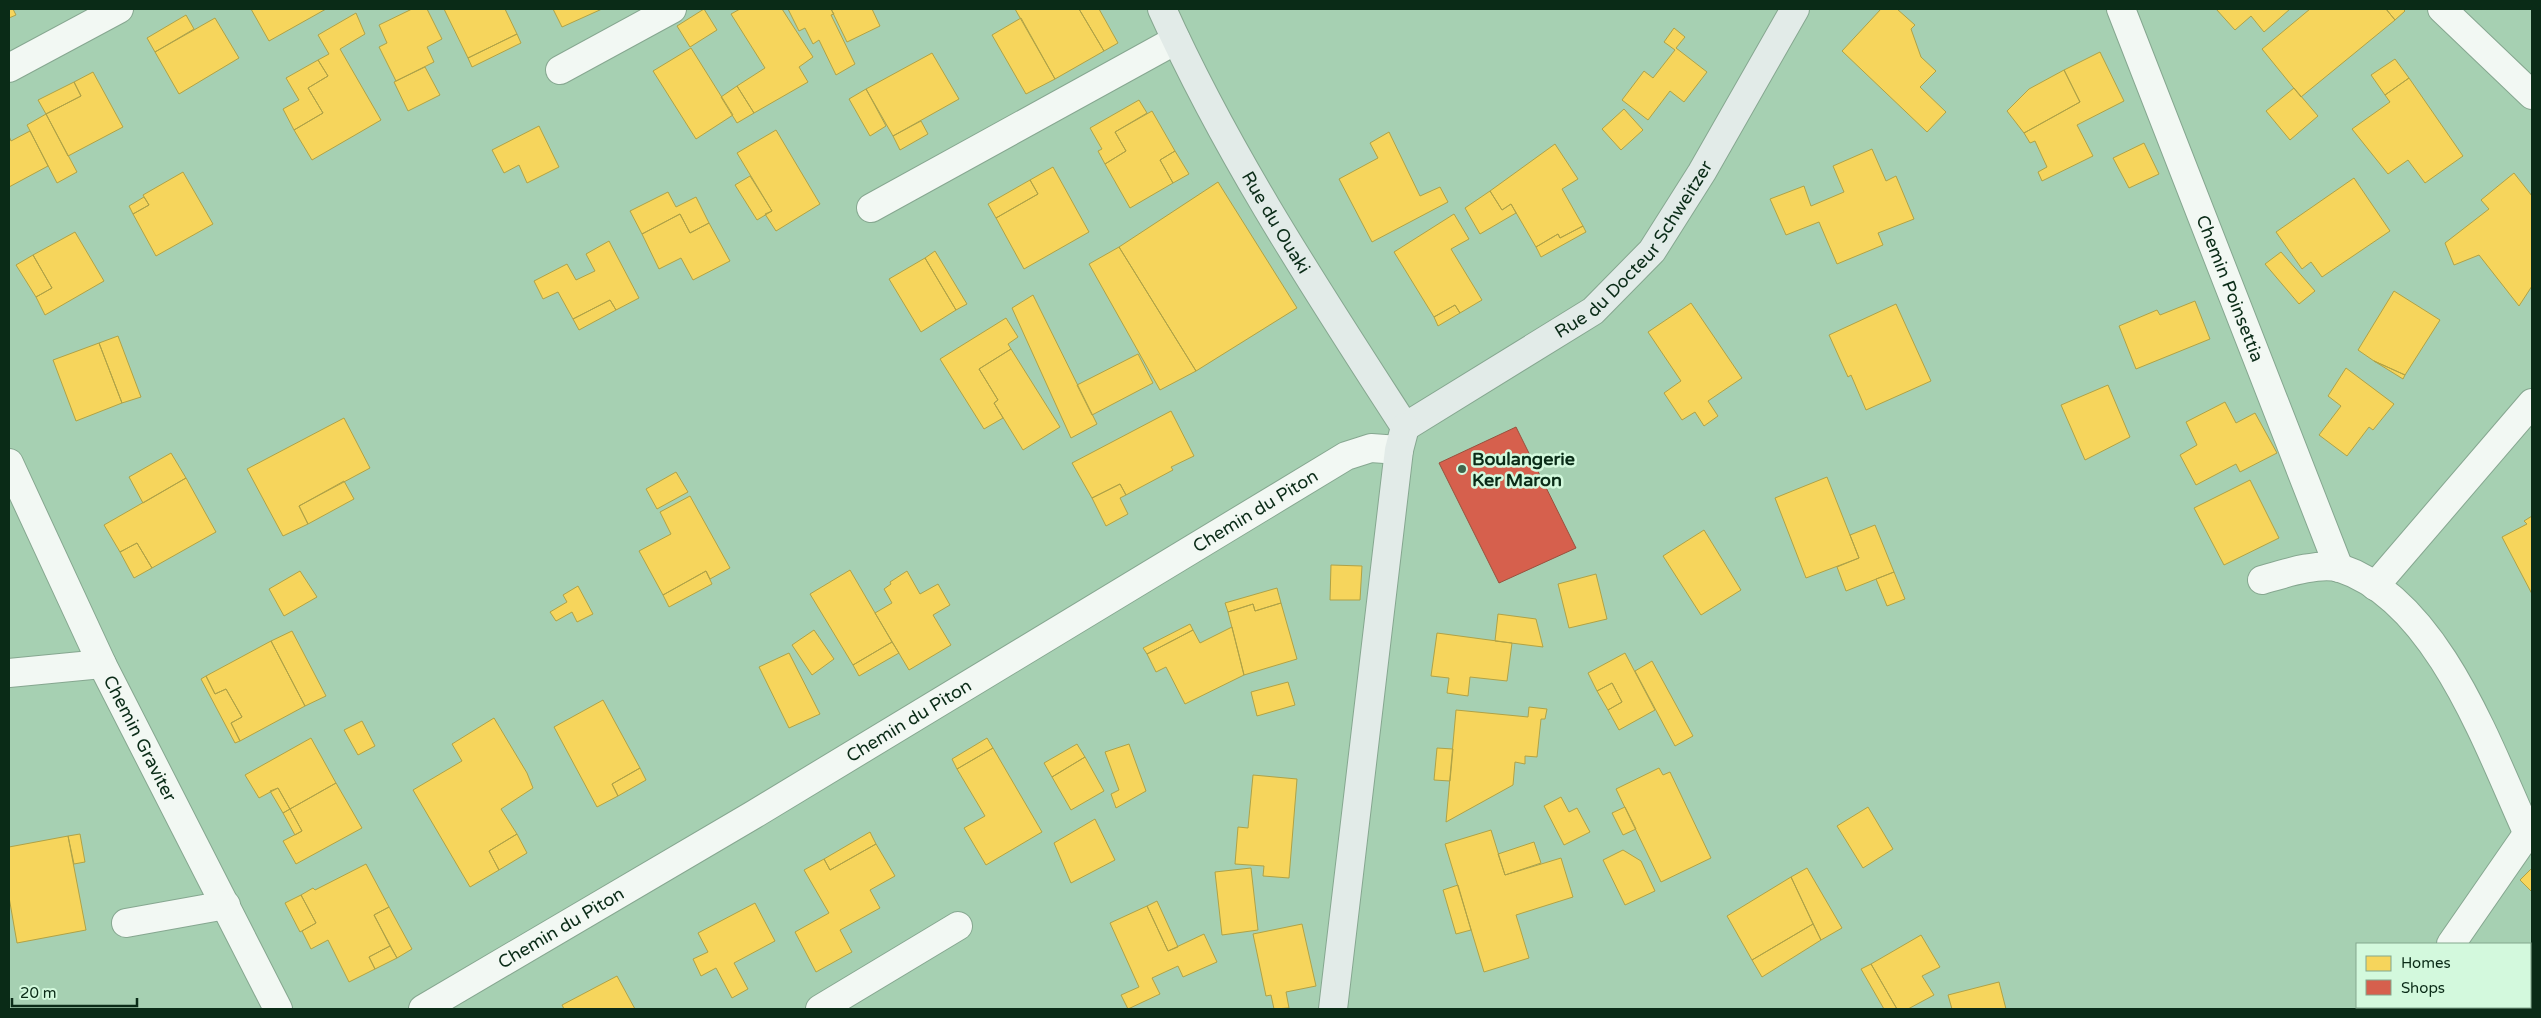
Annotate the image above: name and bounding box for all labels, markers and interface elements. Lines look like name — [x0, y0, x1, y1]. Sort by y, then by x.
street label: Rue du Docteur Schweitzer — [1551, 156, 1717, 343]
street label: Rue du Ouaki — [1237, 167, 1315, 278]
street label: Chemin Poinsettia — [2191, 212, 2269, 365]
place label: Boulangerie Ker Maron — [1472, 448, 1575, 491]
marker: Boulangerie Ker Maron — [1456, 463, 1468, 475]
street label: Chemin du Piton — [1189, 465, 1322, 557]
street label: Chemin Graviter — [99, 672, 181, 805]
street label: Chemin du Piton — [842, 674, 976, 767]
street label: Chemin du Piton — [494, 882, 628, 974]
legend — [2356, 943, 2531, 1008]
text: Homes — [2401, 954, 2451, 972]
scale bar — [12, 976, 138, 1008]
text: Shops — [2401, 979, 2445, 997]
text: 20 m — [20, 984, 57, 1002]

